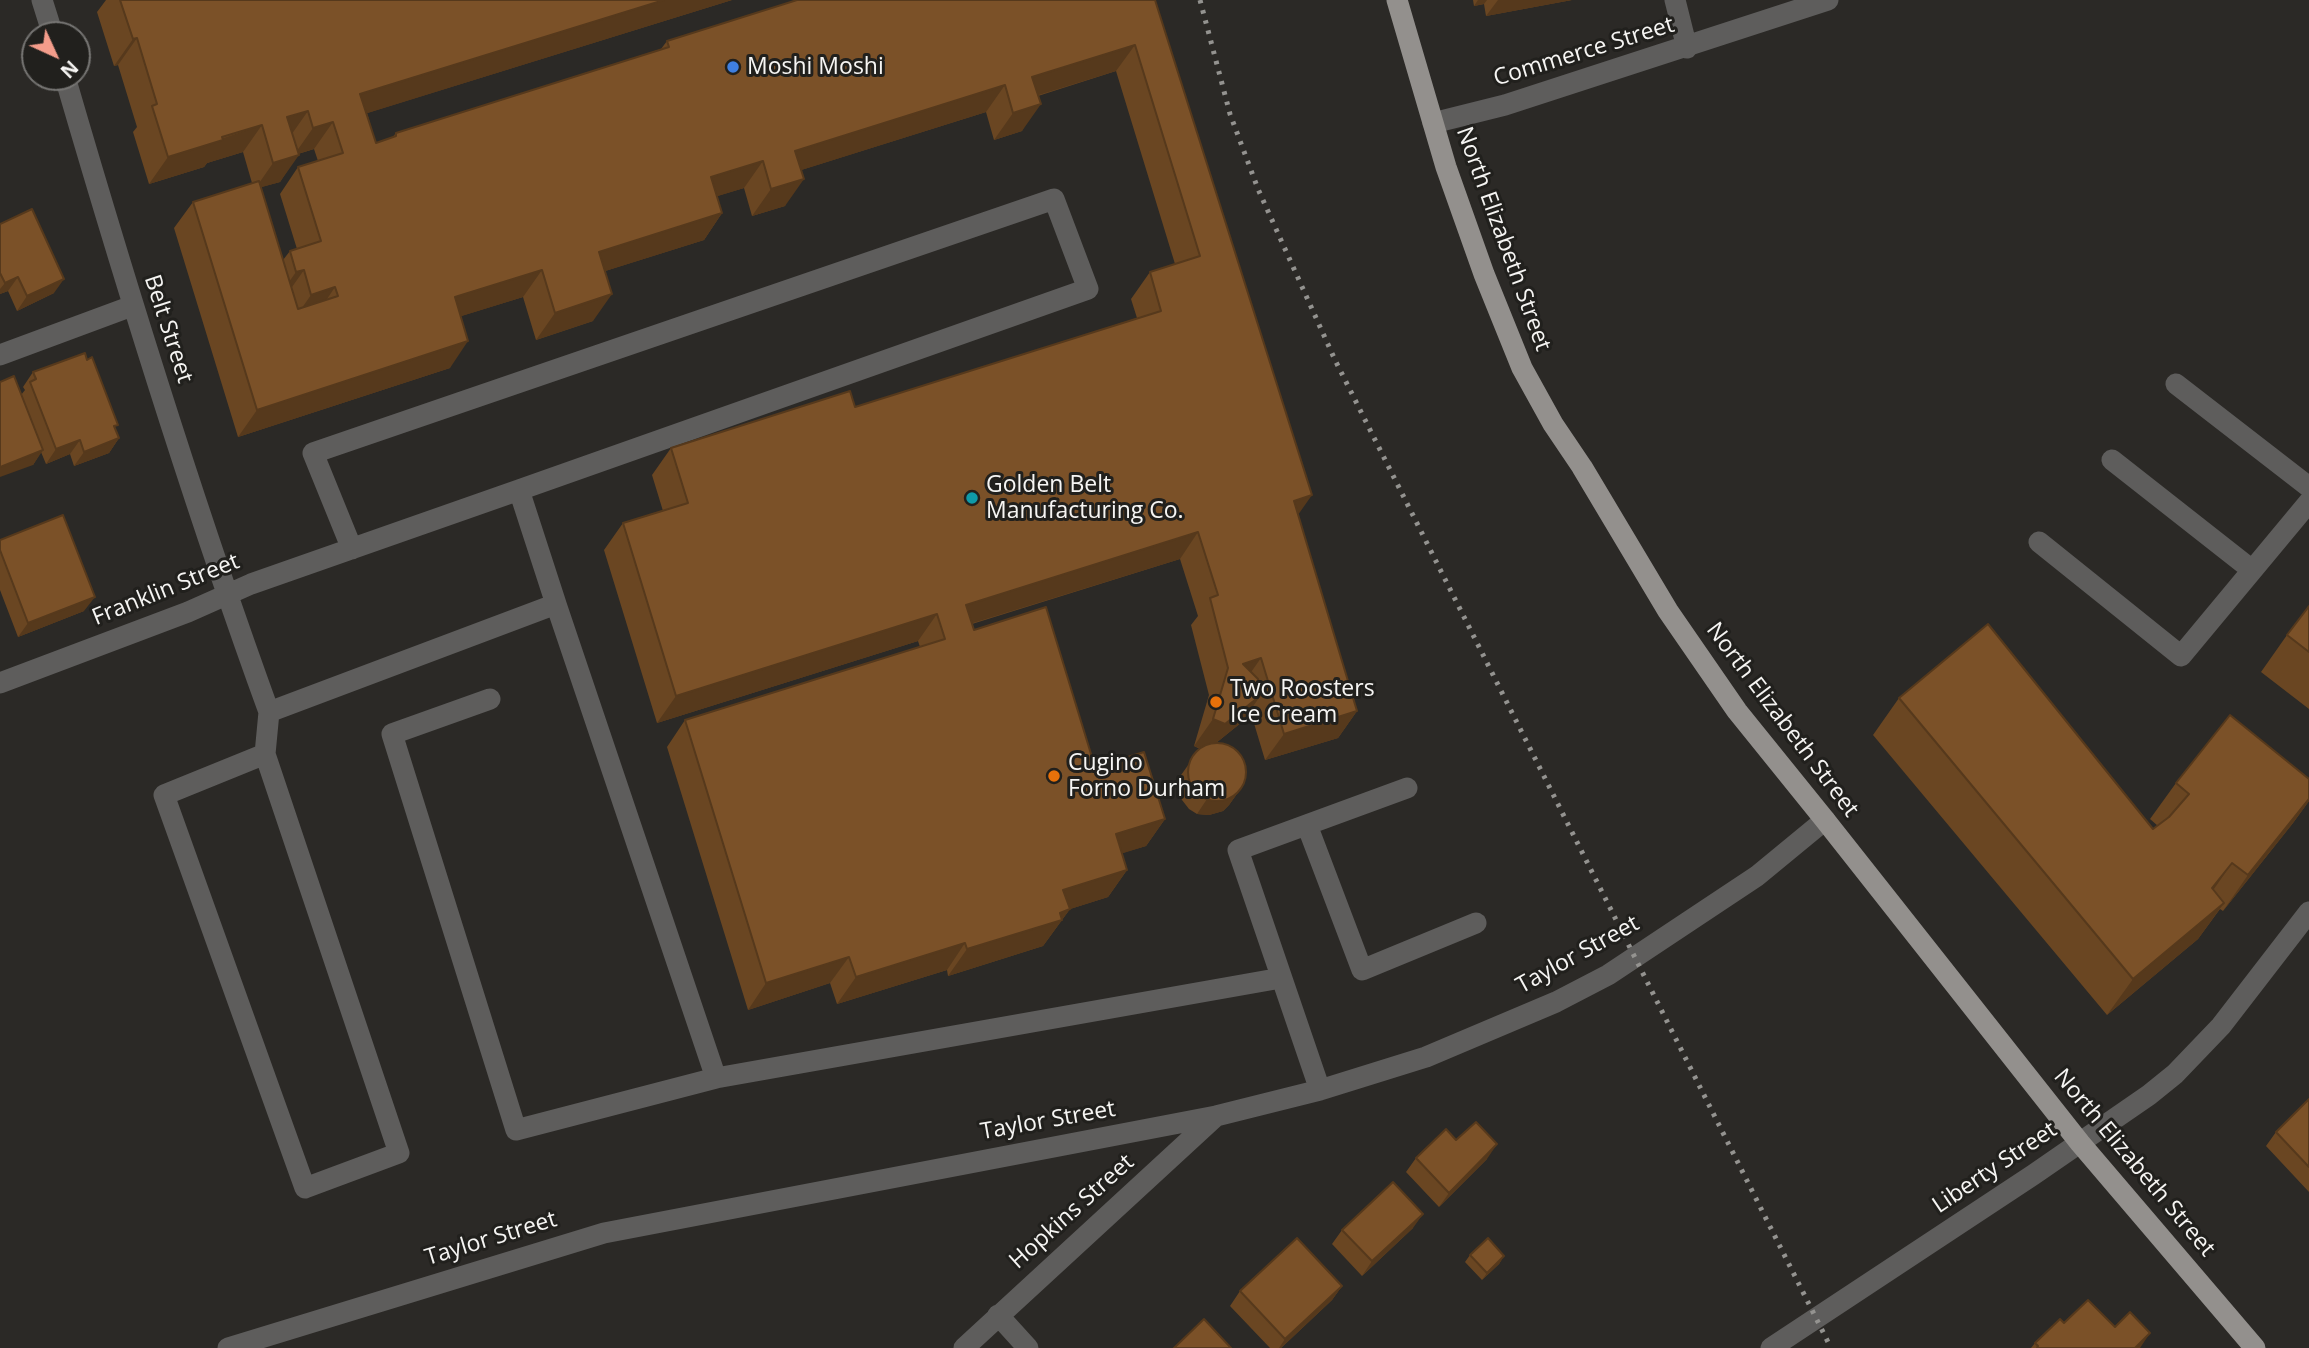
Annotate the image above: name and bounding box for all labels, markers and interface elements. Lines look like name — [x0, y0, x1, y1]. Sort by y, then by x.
street label: Commerce Street — [1490, 11, 1678, 93]
north arrow — [21, 21, 91, 91]
place label: Moshi Moshi — [747, 53, 884, 81]
text: N — [55, 55, 84, 84]
marker: Moshi Moshi — [725, 59, 741, 75]
street label: North Elizabeth Street — [1450, 123, 1556, 355]
street label: Belt Street — [138, 271, 198, 387]
place label: Golden Belt Manufacturing Co. — [986, 471, 1184, 525]
marker: Golden Belt Manufacturing Co. — [964, 490, 980, 506]
street label: Franklin Street — [88, 548, 244, 632]
street label: North Elizabeth Street — [1700, 617, 1864, 823]
place label: Two Roosters Ice Cream — [1230, 675, 1375, 729]
marker: Two Roosters Ice Cream — [1208, 694, 1224, 710]
place label: Cugino Forno Durham — [1068, 749, 1225, 803]
marker: Cugino Forno Durham — [1046, 768, 1062, 784]
street label: Taylor Street — [1512, 910, 1644, 1000]
street label: North Elizabeth Street — [2047, 1064, 2221, 1262]
street label: Taylor Street — [979, 1096, 1117, 1146]
street label: Liberty Street — [1928, 1116, 2062, 1220]
street label: Hopkins Street — [1004, 1149, 1140, 1275]
street label: Taylor Street — [422, 1206, 560, 1272]

